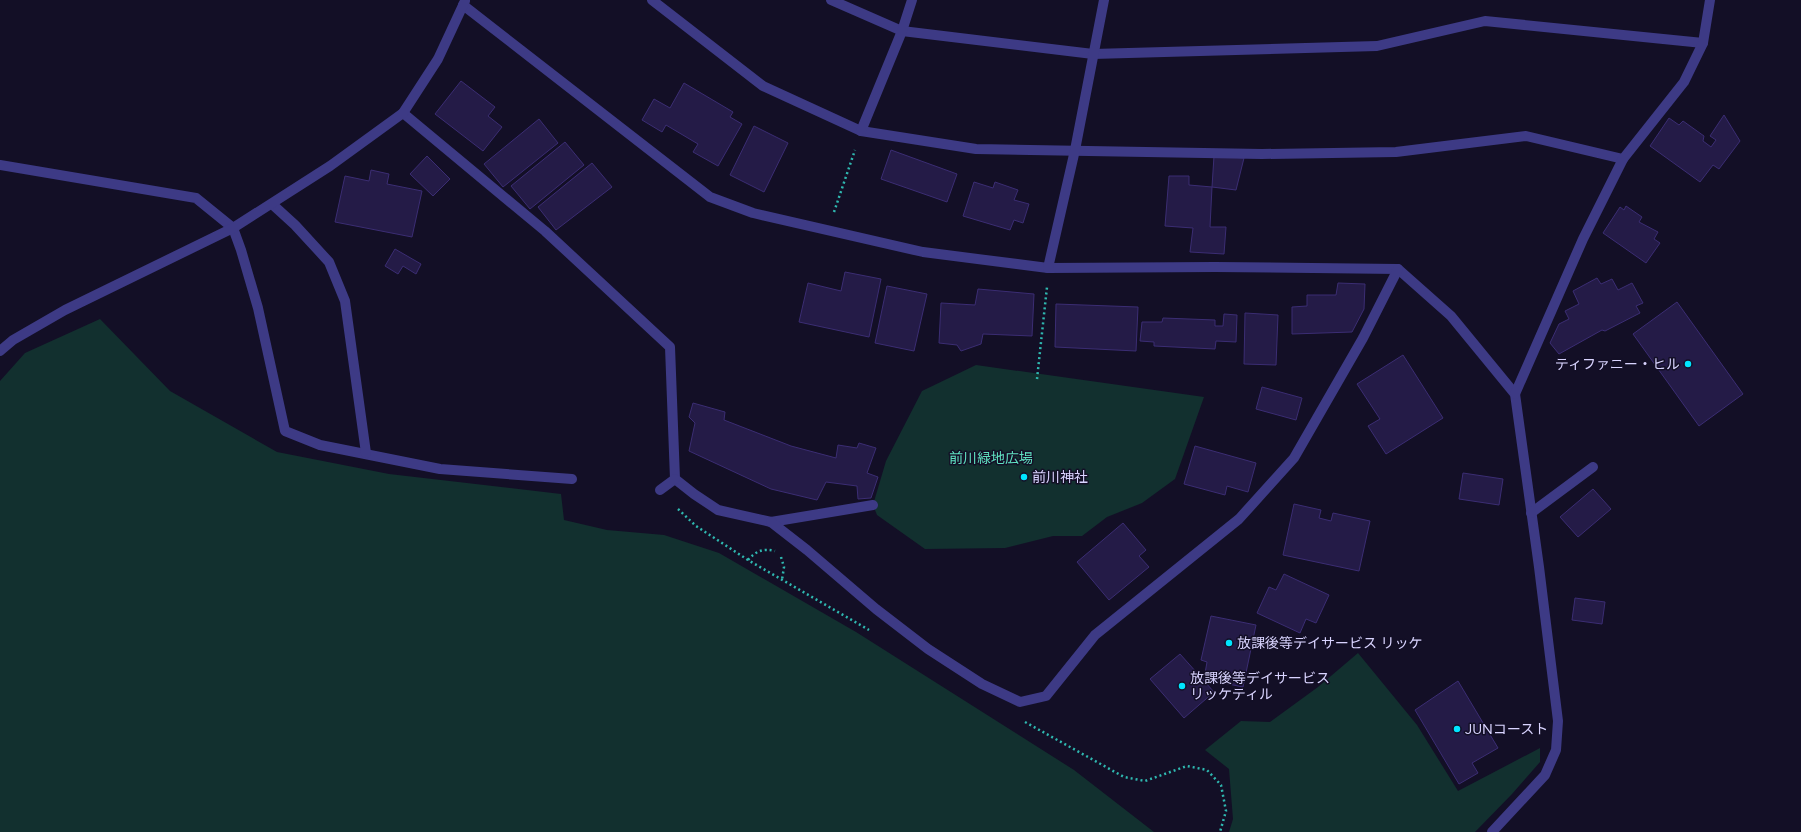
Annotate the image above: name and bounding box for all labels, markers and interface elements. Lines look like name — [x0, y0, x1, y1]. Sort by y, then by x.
place label: ティファニー・ヒル — [1555, 356, 1680, 373]
marker: ティファニー・ヒル — [1683, 359, 1693, 369]
park label: 前川緑地広場 — [949, 450, 1033, 467]
place label: 前川神社 — [1032, 469, 1088, 486]
marker: 前川神社 — [1019, 472, 1029, 482]
place label: 放課後等デイサービス リッケ — [1237, 635, 1422, 652]
marker: 放課後等デイサービス リッケ — [1224, 638, 1234, 648]
place label: 放課後等デイサービス リッケティル — [1190, 670, 1330, 703]
marker: 放課後等デイサービス リッケティル — [1177, 681, 1187, 691]
place label: JUNコースト — [1465, 721, 1548, 738]
marker: JUNコースト — [1452, 724, 1462, 734]

